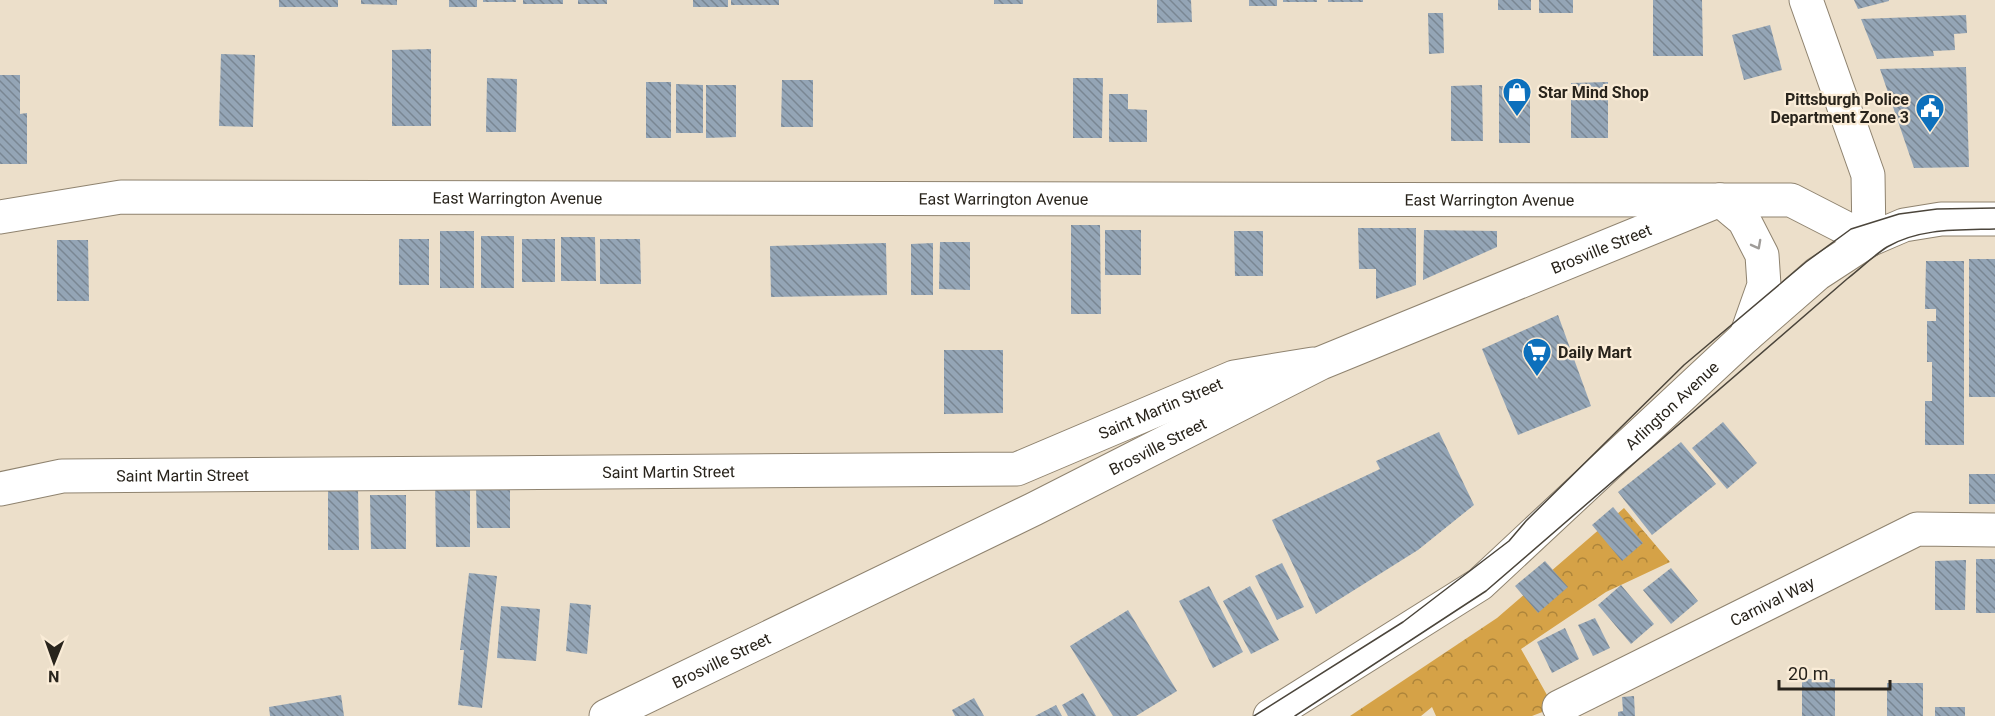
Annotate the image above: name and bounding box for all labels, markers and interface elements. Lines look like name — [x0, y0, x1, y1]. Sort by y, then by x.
shop icon: Star Mind Shop — [1501, 76, 1533, 118]
place label: Star Mind Shop — [1538, 83, 1649, 102]
place label: Pittsburgh Police Department Zone 3 — [1771, 90, 1909, 127]
public building icon: Pittsburgh Police Department Zone 3 — [1914, 92, 1946, 134]
street label: East Warrington Avenue — [432, 188, 602, 207]
street label: East Warrington Avenue — [918, 189, 1088, 208]
street label: East Warrington Avenue — [1404, 190, 1574, 209]
street label: Brosville Street — [1548, 220, 1654, 278]
one-way arrow — [1750, 238, 1761, 249]
supermarket icon: Daily Mart — [1521, 336, 1553, 378]
place label: Daily Mart — [1558, 343, 1632, 362]
street label: Arlington Avenue — [1621, 357, 1722, 454]
street label: Saint Martin Street — [1095, 374, 1225, 443]
street label: Brosville Street — [1106, 414, 1209, 479]
street label: Saint Martin Street — [602, 462, 735, 482]
street label: Saint Martin Street — [116, 465, 249, 485]
street label: Carnival Way — [1727, 572, 1818, 630]
street label: Brosville Street — [669, 628, 773, 692]
north arrow — [24, 632, 84, 692]
scale bar — [1779, 653, 1890, 691]
text: 20 m — [1788, 663, 1828, 684]
text: N — [48, 667, 60, 686]

